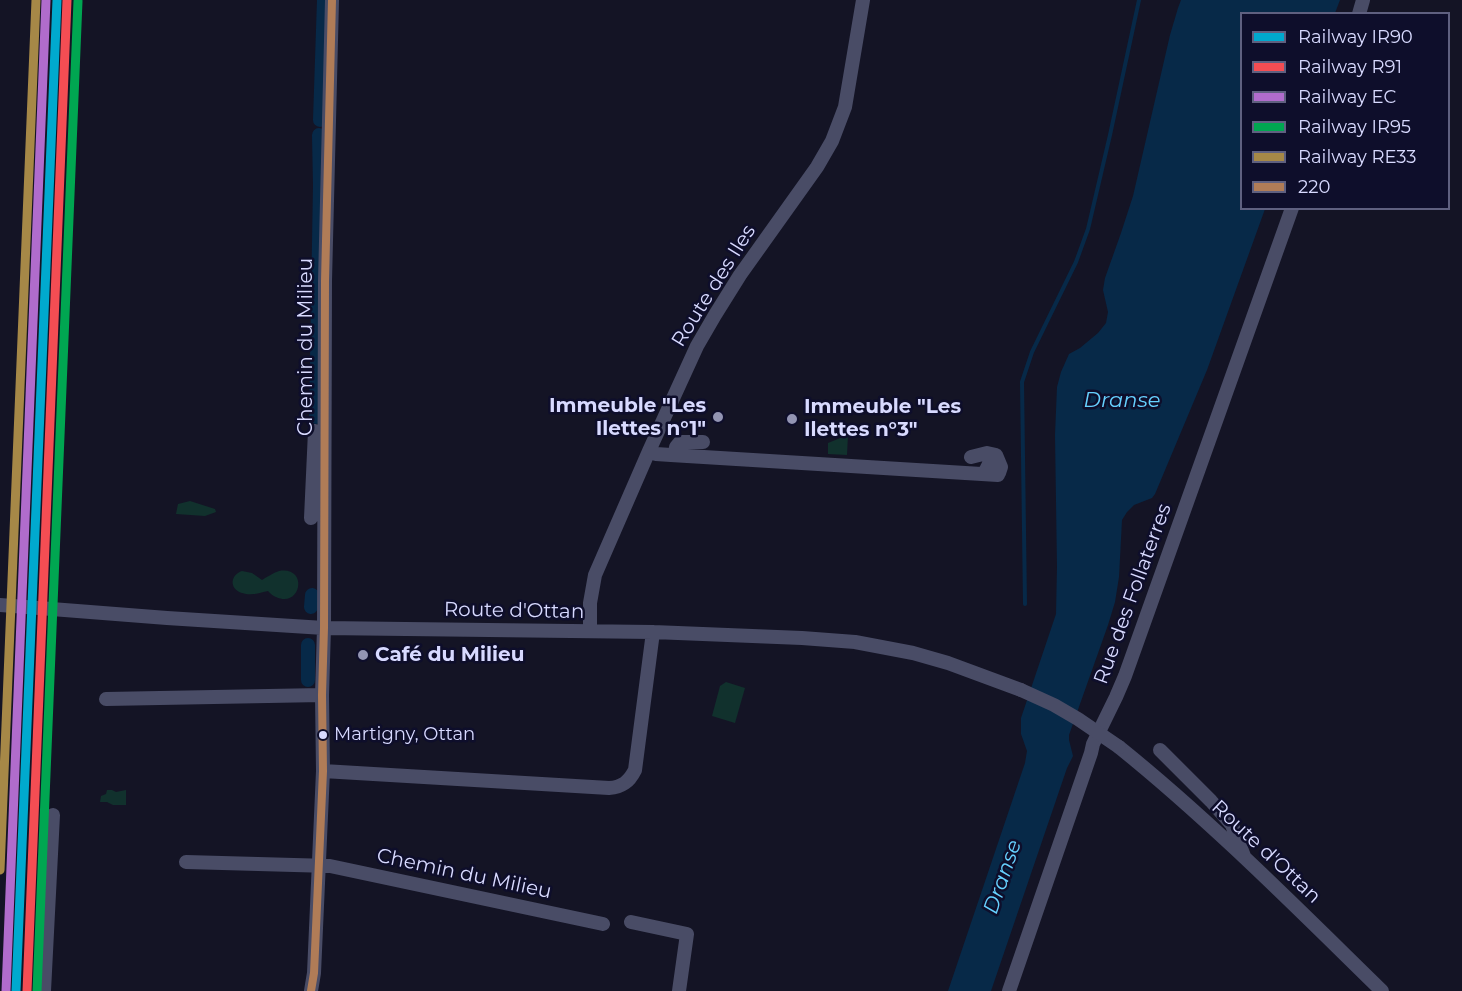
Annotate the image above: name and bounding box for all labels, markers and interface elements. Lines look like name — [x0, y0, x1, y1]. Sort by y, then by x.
legend — [1240, 12, 1450, 210]
text: Railway IR90 — [1298, 26, 1413, 48]
text: Railway R91 — [1298, 56, 1402, 78]
text: Railway EC — [1298, 86, 1396, 108]
text: Railway IR95 — [1298, 116, 1411, 138]
text: Railway RE33 — [1298, 146, 1416, 168]
text: 220 — [1298, 176, 1330, 198]
street label: Route des Iles — [667, 221, 761, 351]
street label: Chemin du Milieu — [294, 258, 318, 436]
water label: Dranse — [1084, 388, 1160, 414]
place label: Immeuble "Les Ilettes n°1" — [549, 394, 706, 441]
place label: Immeuble "Les Ilettes n°3" — [804, 395, 961, 442]
marker: Immeuble "Les Ilettes n°1" — [711, 410, 725, 424]
marker: Immeuble "Les Ilettes n°3" — [785, 412, 799, 426]
street label: Rue des Follaterres — [1089, 500, 1177, 688]
street label: Route d'Ottan — [444, 598, 584, 624]
place label: Café du Milieu — [375, 643, 524, 667]
marker: Café du Milieu — [356, 648, 370, 662]
place label: Martigny, Ottan — [334, 724, 475, 746]
marker: Martigny, Ottan — [317, 729, 329, 741]
street label: Route d'Ottan — [1206, 795, 1326, 909]
water label: Dranse — [979, 837, 1027, 917]
street label: Chemin du Milieu — [374, 844, 554, 904]

